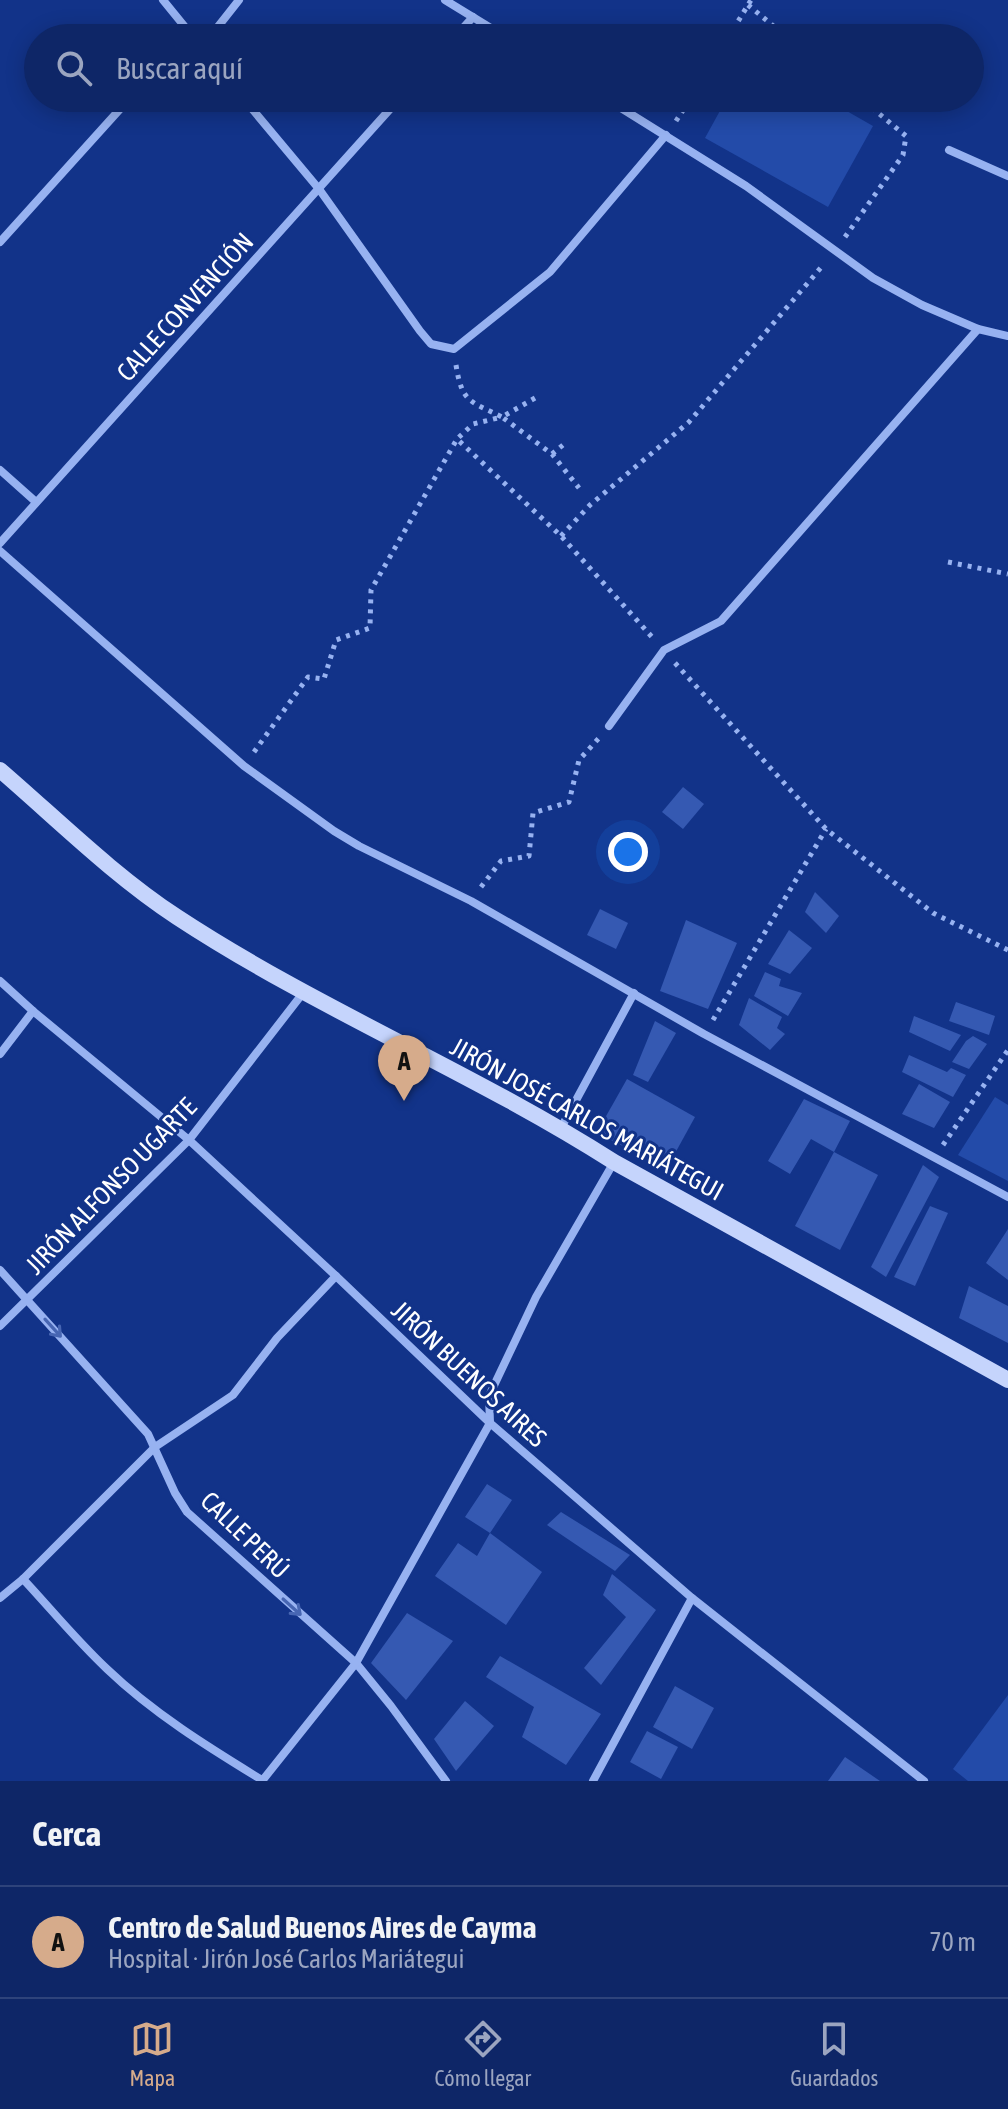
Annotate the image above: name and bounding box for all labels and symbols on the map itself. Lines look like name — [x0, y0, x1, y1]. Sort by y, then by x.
street label: CALLE CONVENCIÓN — [111, 227, 259, 387]
your location — [608, 832, 648, 872]
street label: JIRÓN JOSÉ CARLOS MARIÁTEGUI — [445, 1031, 729, 1207]
pin: A — [378, 1035, 430, 1101]
street label: JIRÓN ALFONSO UGARTE — [19, 1092, 203, 1280]
street label: JIRÓN BUENOS AIRES — [386, 1295, 552, 1453]
one-way arrow — [43, 1317, 61, 1337]
street label: CALLE PERÚ — [195, 1486, 295, 1584]
one-way arrow — [282, 1598, 302, 1616]

